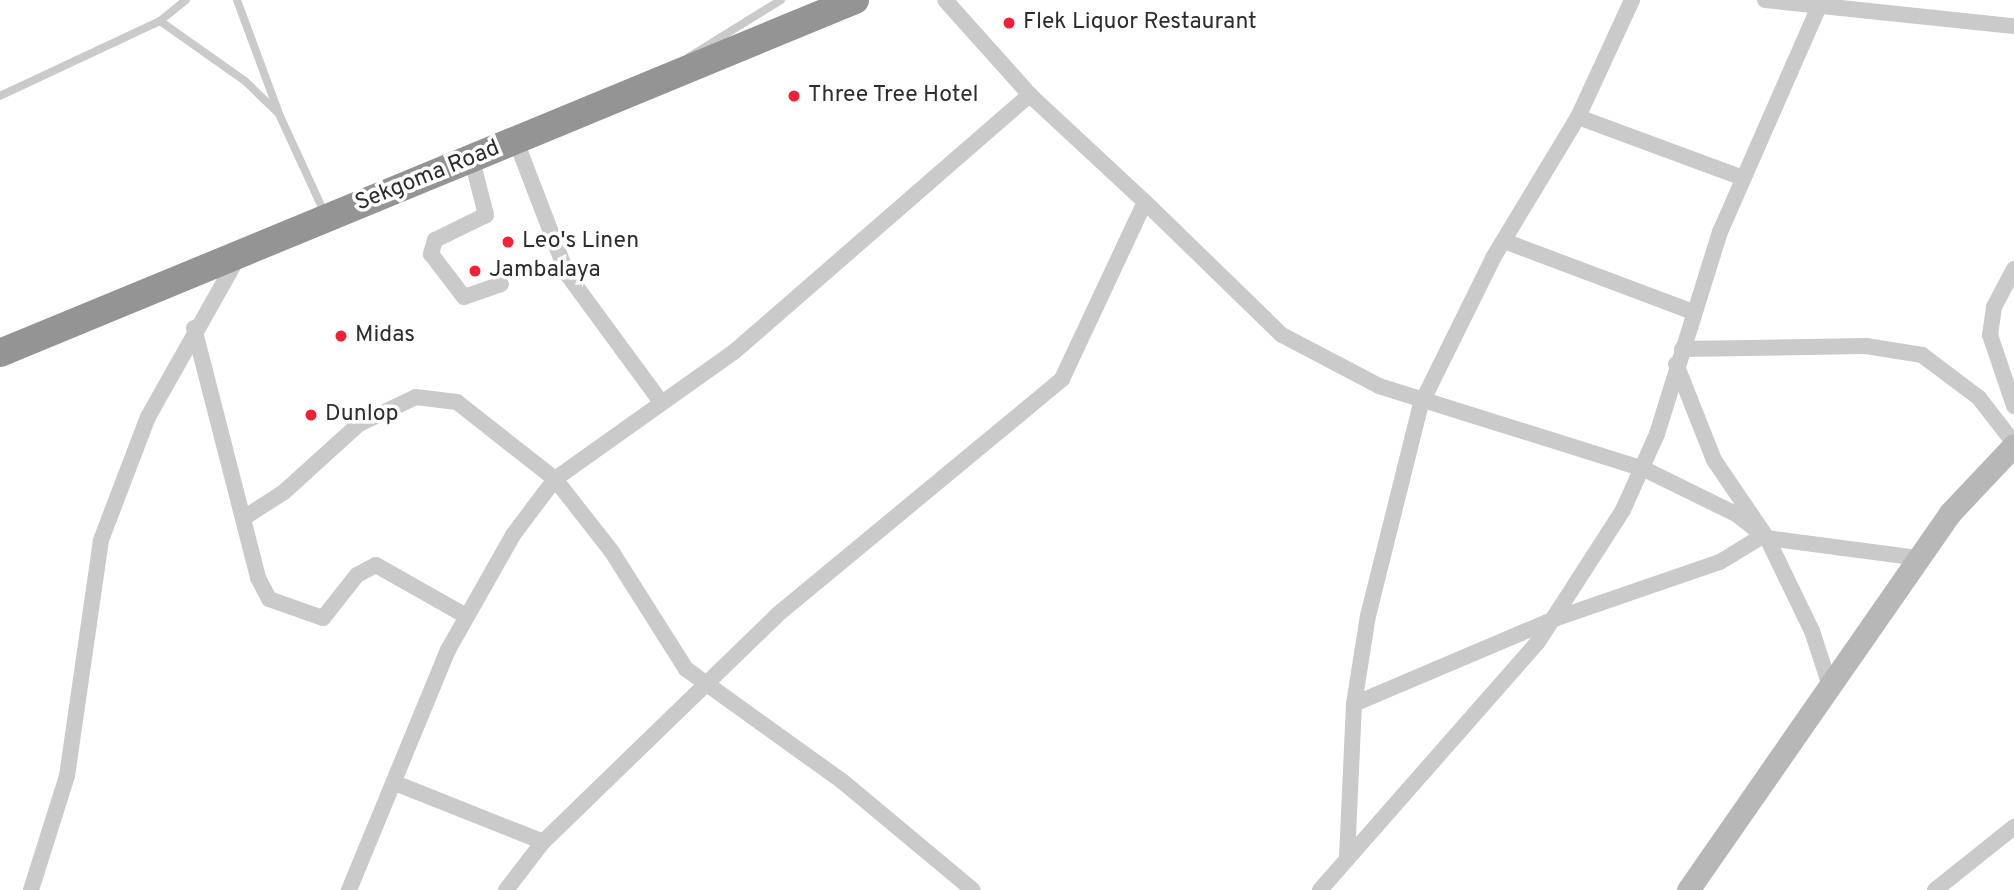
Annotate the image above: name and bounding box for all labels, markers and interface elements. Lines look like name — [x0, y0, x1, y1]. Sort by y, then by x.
place label: Flek Liquor Restaurant — [1023, 9, 1257, 37]
marker: Flek Liquor Restaurant — [1001, 15, 1017, 31]
place label: Three Tree Hotel — [808, 82, 980, 110]
marker: Three Tree Hotel — [786, 88, 802, 104]
street label: Sekgoma Road — [352, 136, 504, 218]
place label: Leo's Linen — [522, 228, 639, 256]
marker: Leo's Linen — [500, 234, 516, 250]
place label: Jambalaya — [489, 257, 601, 285]
marker: Jambalaya — [467, 263, 483, 279]
place label: Midas — [355, 322, 415, 350]
marker: Midas — [333, 328, 349, 344]
place label: Dunlop — [325, 401, 398, 429]
marker: Dunlop — [303, 407, 319, 423]

